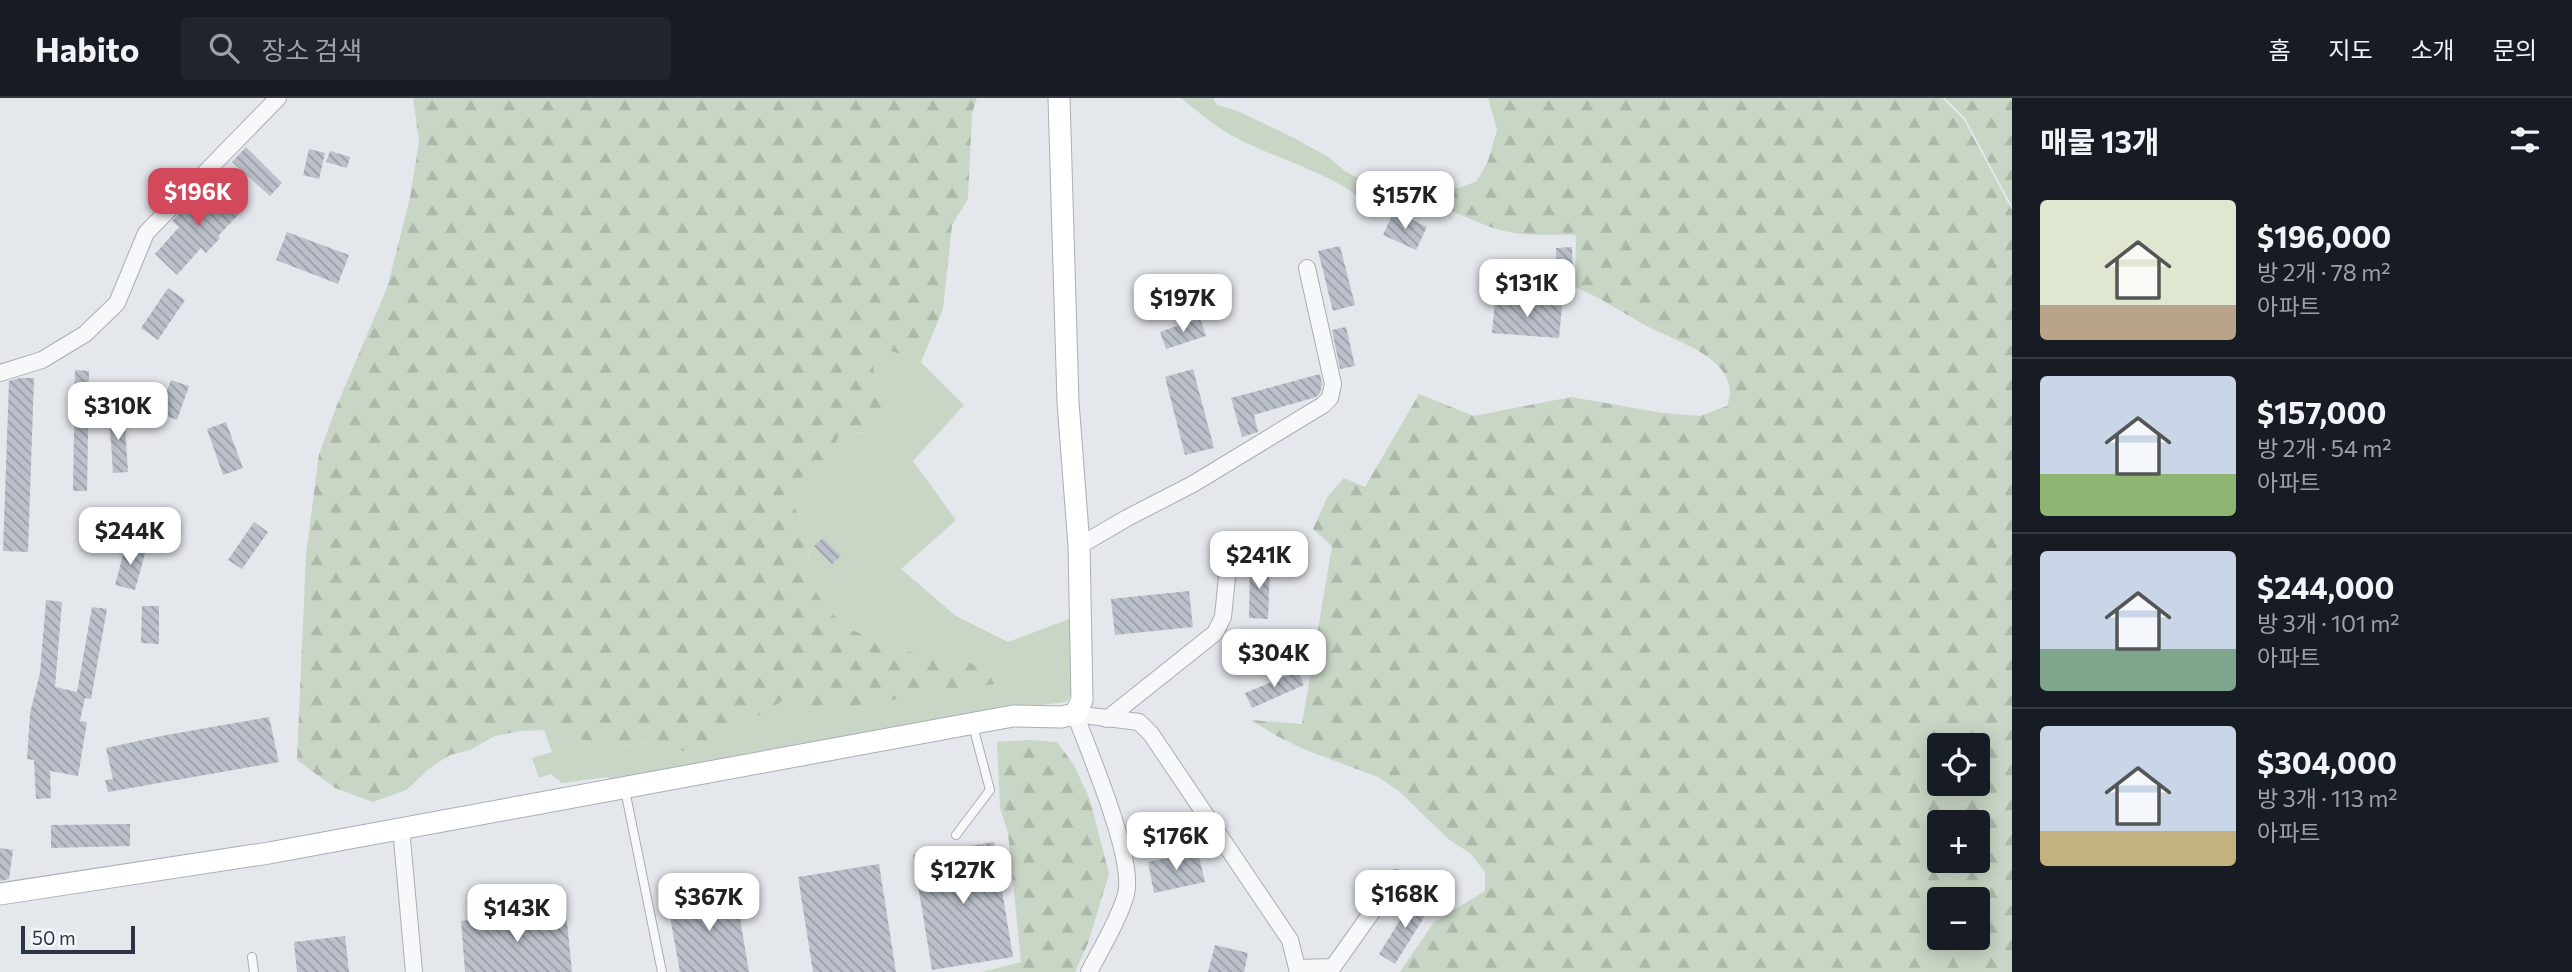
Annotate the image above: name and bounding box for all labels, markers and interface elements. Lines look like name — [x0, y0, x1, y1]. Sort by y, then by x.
search box — [181, 17, 671, 80]
text: Habito — [35, 28, 139, 69]
icon: search — [205, 29, 243, 67]
text: 장소 검색 — [261, 34, 362, 65]
text: 홈 — [2268, 35, 2290, 64]
text: 지도 — [2328, 35, 2373, 64]
text: 소개 — [2411, 35, 2455, 64]
text: 문의 — [2493, 35, 2537, 64]
icon: filters — [2506, 121, 2544, 159]
text: 매물 13개 — [2040, 122, 2160, 159]
pin: $196K — [149, 169, 247, 228]
pin: $157K — [1356, 172, 1454, 231]
text: $196K — [164, 177, 232, 205]
text: $157K — [1372, 180, 1438, 208]
text: $196,000 — [2257, 217, 2391, 254]
icon: home — [2096, 228, 2180, 312]
text: 방 2개 · 78 m² — [2257, 258, 2390, 286]
pin: $131K — [1478, 260, 1576, 319]
text: $131K — [1495, 268, 1559, 296]
pin: $197K — [1134, 274, 1232, 334]
text: $197K — [1150, 283, 1216, 311]
text: 아파트 — [2257, 292, 2320, 320]
pin: $310K — [69, 382, 167, 442]
text: $310K — [84, 391, 152, 419]
text: $157,000 — [2257, 393, 2386, 430]
icon: home — [2096, 404, 2180, 488]
text: 방 2개 · 54 m² — [2257, 434, 2391, 462]
text: 아파트 — [2257, 468, 2320, 496]
pin: $244K — [81, 508, 179, 567]
text: $244K — [95, 516, 165, 544]
pin: $241K — [1210, 532, 1308, 591]
text: $241K — [1226, 540, 1292, 568]
text: $244,000 — [2257, 568, 2394, 605]
icon: home — [2096, 579, 2180, 663]
text: 방 3개 · 101 m² — [2257, 609, 2399, 637]
pin: $304K — [1225, 630, 1323, 689]
text: $304K — [1238, 638, 1310, 666]
text: 아파트 — [2257, 643, 2320, 671]
map controls — [1927, 733, 1990, 950]
button: locate — [1927, 733, 1990, 796]
text: $304,000 — [2257, 743, 2397, 780]
icon: home — [2096, 754, 2180, 838]
text: 방 3개 · 113 m² — [2257, 784, 2398, 812]
button: + — [1927, 810, 1990, 873]
pin: $176K — [1127, 812, 1225, 872]
text: 아파트 — [2257, 818, 2320, 846]
text: $176K — [1143, 821, 1209, 849]
pin: $127K — [914, 846, 1012, 906]
text: $127K — [930, 855, 996, 883]
pin: $168K — [1356, 870, 1454, 930]
pin: $367K — [660, 874, 758, 933]
text: $168K — [1371, 879, 1439, 907]
text: $367K — [674, 882, 744, 910]
pin: $143K — [468, 884, 566, 944]
button: − — [1927, 887, 1990, 950]
text: $143K — [483, 893, 551, 921]
scale bar — [21, 923, 135, 955]
text: 50 m — [32, 926, 76, 949]

